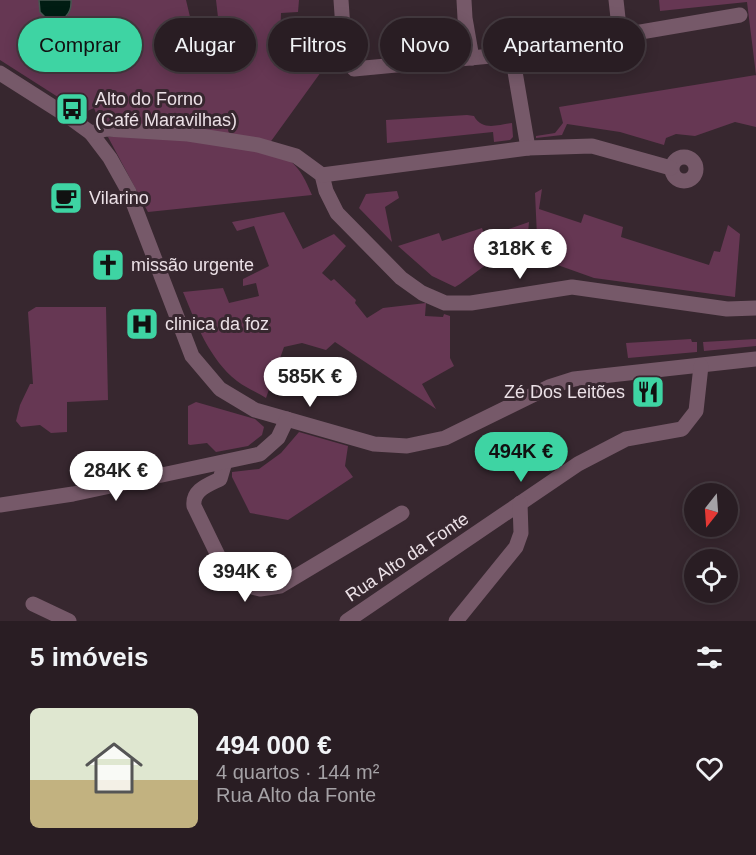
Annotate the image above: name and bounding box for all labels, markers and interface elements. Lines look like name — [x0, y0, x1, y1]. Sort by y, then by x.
chip: Comprar — [18, 18, 142, 72]
chip: Alugar — [154, 18, 256, 72]
chip: Filtros — [268, 18, 368, 72]
chip: Novo — [380, 18, 471, 72]
chip: Apartamento — [483, 18, 645, 72]
place label: Alto do Forno (Café Maravilhas) — [95, 89, 237, 130]
bus stop icon: Alto do Forno (Café Maravilhas) — [54, 91, 90, 127]
cafe icon: Vilarino — [48, 180, 84, 216]
place label: Vilarino — [89, 188, 149, 208]
pin: 318K € — [471, 229, 569, 280]
text: 318K € — [488, 237, 552, 259]
church icon: missão urgente — [90, 247, 126, 283]
place label: missão urgente — [131, 255, 254, 275]
hospital icon: clinica da foz — [124, 306, 160, 342]
place label: clinica da foz — [165, 314, 269, 334]
pin: 585K € — [261, 357, 359, 408]
text: 585K € — [278, 365, 342, 387]
restaurant icon: Zé Dos Leitões — [630, 374, 666, 410]
place label: Zé Dos Leitões — [504, 382, 625, 402]
pin: 494K € — [472, 432, 570, 483]
text: 494K € — [489, 440, 553, 462]
pin: 284K € — [67, 451, 165, 502]
text: 284K € — [84, 459, 148, 481]
north arrow — [684, 483, 738, 537]
map controls — [684, 483, 738, 603]
street label: Rua Alto da Fonte — [342, 508, 472, 606]
button: locate — [684, 549, 738, 603]
pin: 394K € — [196, 552, 294, 603]
text: 394K € — [213, 560, 277, 582]
icon: filters — [693, 641, 726, 674]
text: 5 imóveis — [30, 642, 149, 672]
text: 494 000 € — [216, 730, 332, 760]
icon: home — [78, 732, 150, 804]
icon: heart — [693, 752, 726, 785]
text: 4 quartos · 144 m² — [216, 761, 379, 783]
text: Rua Alto da Fonte — [216, 784, 376, 806]

